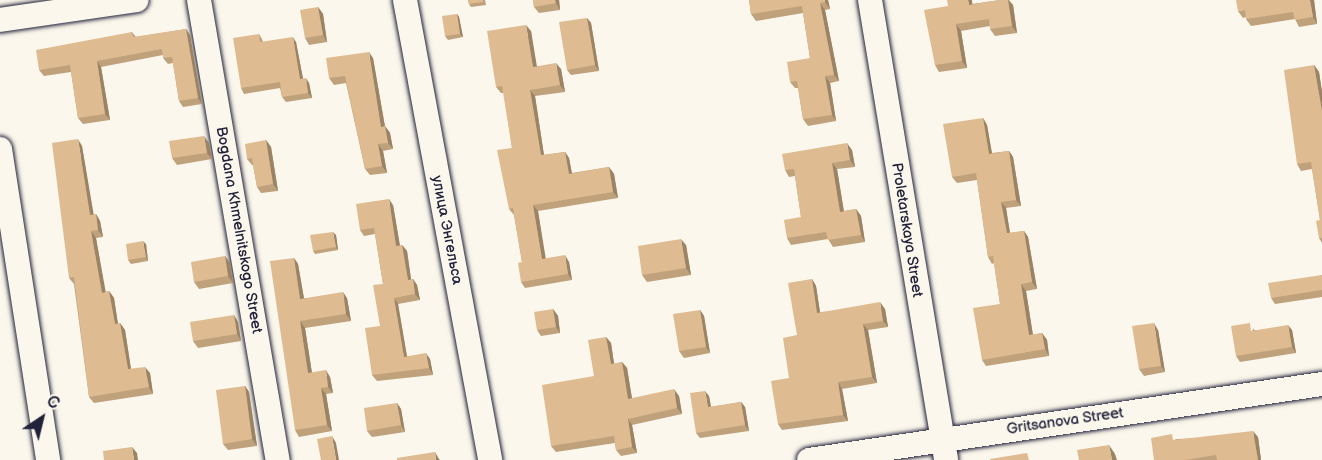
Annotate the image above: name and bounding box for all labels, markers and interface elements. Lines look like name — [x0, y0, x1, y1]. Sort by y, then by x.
street label: Bogdana Khmelnitskogo Street — [212, 125, 266, 335]
street label: Proletarskaya Street — [887, 161, 927, 299]
street label: улица Энгельса — [428, 174, 466, 286]
north arrow — [12, 388, 72, 448]
text: С — [43, 392, 63, 414]
street label: Gritsanova Street — [1005, 404, 1125, 438]

